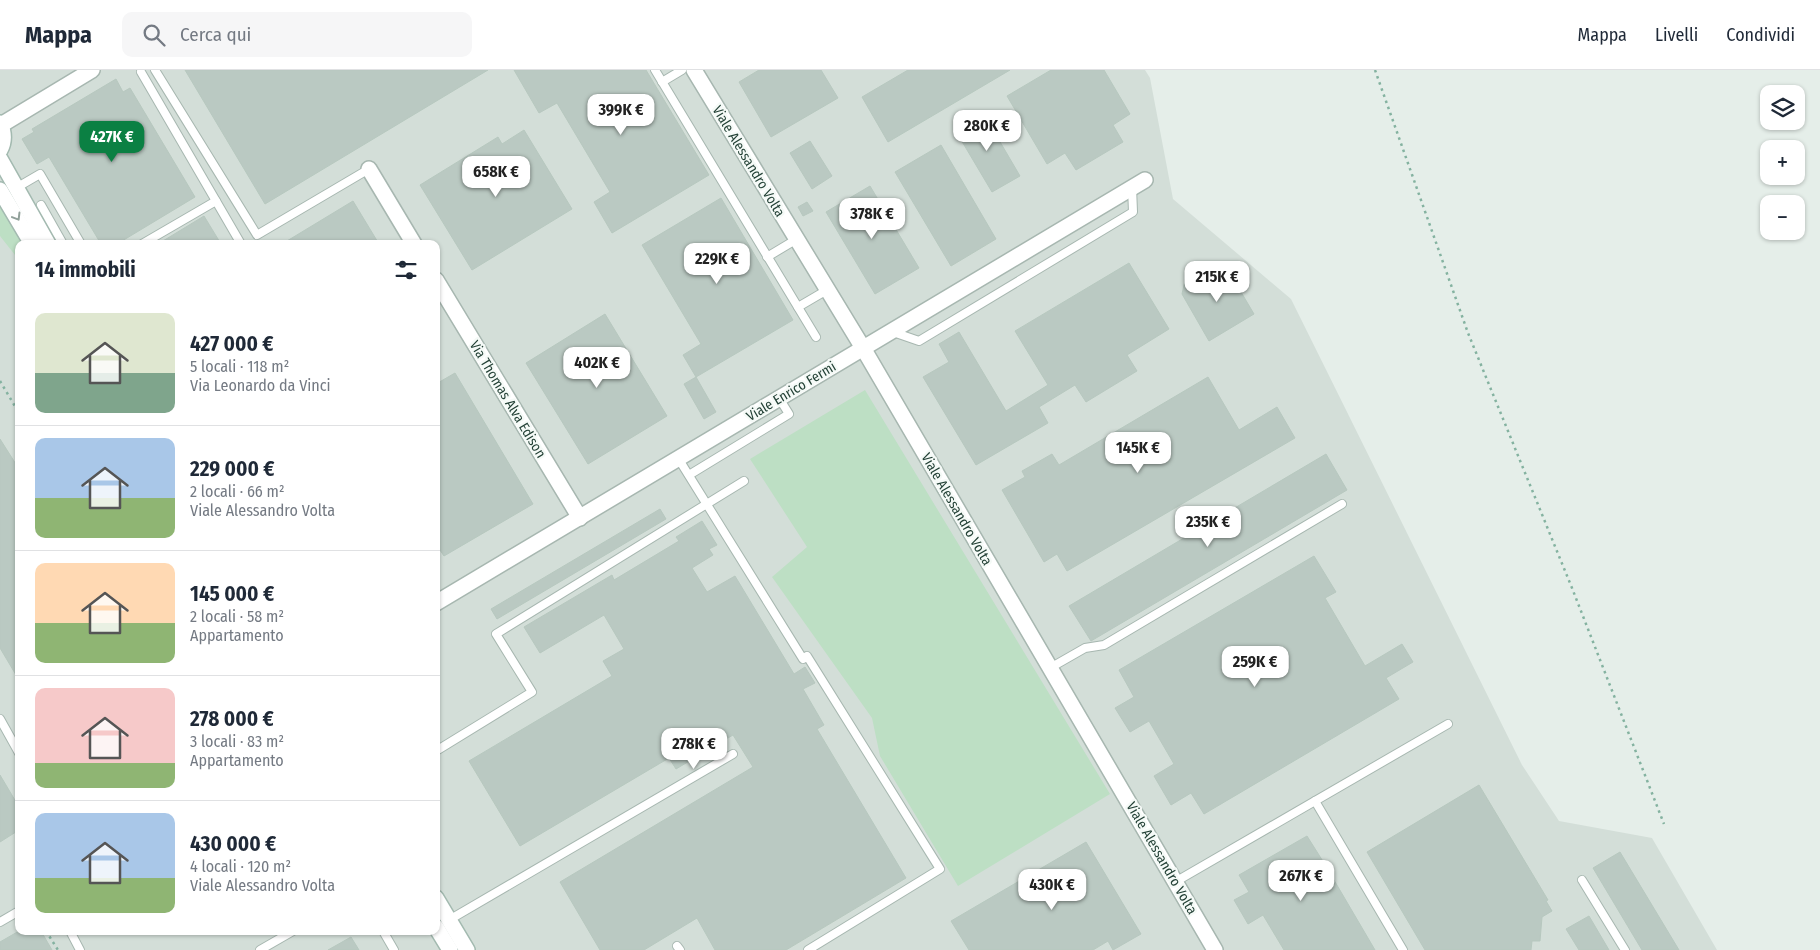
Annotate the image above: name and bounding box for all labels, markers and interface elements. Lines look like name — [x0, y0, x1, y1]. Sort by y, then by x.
search box — [122, 12, 472, 57]
text: Mappa — [25, 21, 92, 49]
icon: search — [140, 21, 168, 49]
text: Cerca qui — [180, 23, 251, 46]
text: Mappa — [1578, 24, 1627, 46]
text: Livelli — [1655, 24, 1698, 46]
text: Condividi — [1726, 24, 1795, 46]
map controls — [1760, 85, 1805, 240]
button: layers — [1760, 85, 1805, 130]
pin: 399K € — [580, 93, 662, 136]
text: 399K € — [598, 100, 644, 119]
street label: Viale Alessandro Volta — [709, 102, 789, 220]
pin: 280K € — [946, 109, 1028, 152]
text: 280K € — [964, 116, 1010, 135]
pin: 427K € — [71, 121, 153, 163]
text: 427K € — [90, 127, 134, 146]
button: + — [1760, 140, 1805, 185]
pin: 658K € — [455, 156, 537, 198]
text: 658K € — [473, 162, 519, 181]
button: − — [1760, 195, 1805, 240]
pin: 378K € — [831, 198, 913, 240]
text: 378K € — [850, 204, 894, 223]
one-way arrow — [10, 211, 20, 220]
pin: 229K € — [676, 242, 758, 285]
text: 229K € — [695, 249, 739, 268]
icon: filters — [392, 256, 420, 284]
text: 14 immobili — [35, 257, 136, 283]
pin: 215K € — [1176, 260, 1258, 303]
text: 215K € — [1196, 267, 1238, 286]
text: 427 000 € — [190, 331, 274, 357]
icon: home — [75, 333, 135, 393]
street label: Via Thomas Alva Edison — [466, 337, 549, 461]
pin: 402K € — [556, 346, 638, 389]
text: 402K € — [574, 353, 620, 372]
text: 5 locali · 118 m² — [190, 357, 289, 376]
street label: Viale Enrico Fermi — [743, 358, 839, 425]
text: Via Leonardo da Vinci — [190, 376, 331, 395]
pin: 145K € — [1097, 432, 1179, 474]
text: 145K € — [1116, 438, 1160, 457]
street label: Viale Alessandro Volta — [917, 450, 996, 569]
text: 229 000 € — [190, 456, 275, 482]
icon: home — [75, 458, 135, 518]
text: 2 locali · 66 m² — [190, 482, 285, 501]
text: Viale Alessandro Volta — [190, 501, 335, 520]
pin: 235K € — [1167, 506, 1249, 548]
text: 235K € — [1186, 512, 1230, 531]
text: 145 000 € — [190, 581, 274, 607]
icon: home — [75, 583, 135, 643]
text: 2 locali · 58 m² — [190, 607, 284, 626]
text: Appartamento — [190, 626, 284, 645]
pin: 259K € — [1214, 646, 1296, 688]
text: 259K € — [1233, 652, 1277, 671]
text: 278 000 € — [190, 706, 274, 732]
icon: home — [75, 708, 135, 768]
pin: 278K € — [653, 728, 735, 770]
text: 3 locali · 83 m² — [190, 732, 284, 751]
text: 278K € — [672, 734, 716, 753]
text: Appartamento — [190, 751, 284, 770]
street label: Viale Alessandro Volta — [1122, 799, 1201, 918]
text: 430 000 € — [190, 831, 276, 857]
icon: home — [75, 833, 135, 893]
text: 4 locali · 120 m² — [190, 857, 291, 876]
pin: 267K € — [1260, 860, 1342, 902]
text: 267K € — [1279, 866, 1323, 885]
pin: 430K € — [1011, 868, 1093, 911]
text: 430K € — [1029, 875, 1075, 894]
text: Viale Alessandro Volta — [190, 876, 335, 895]

